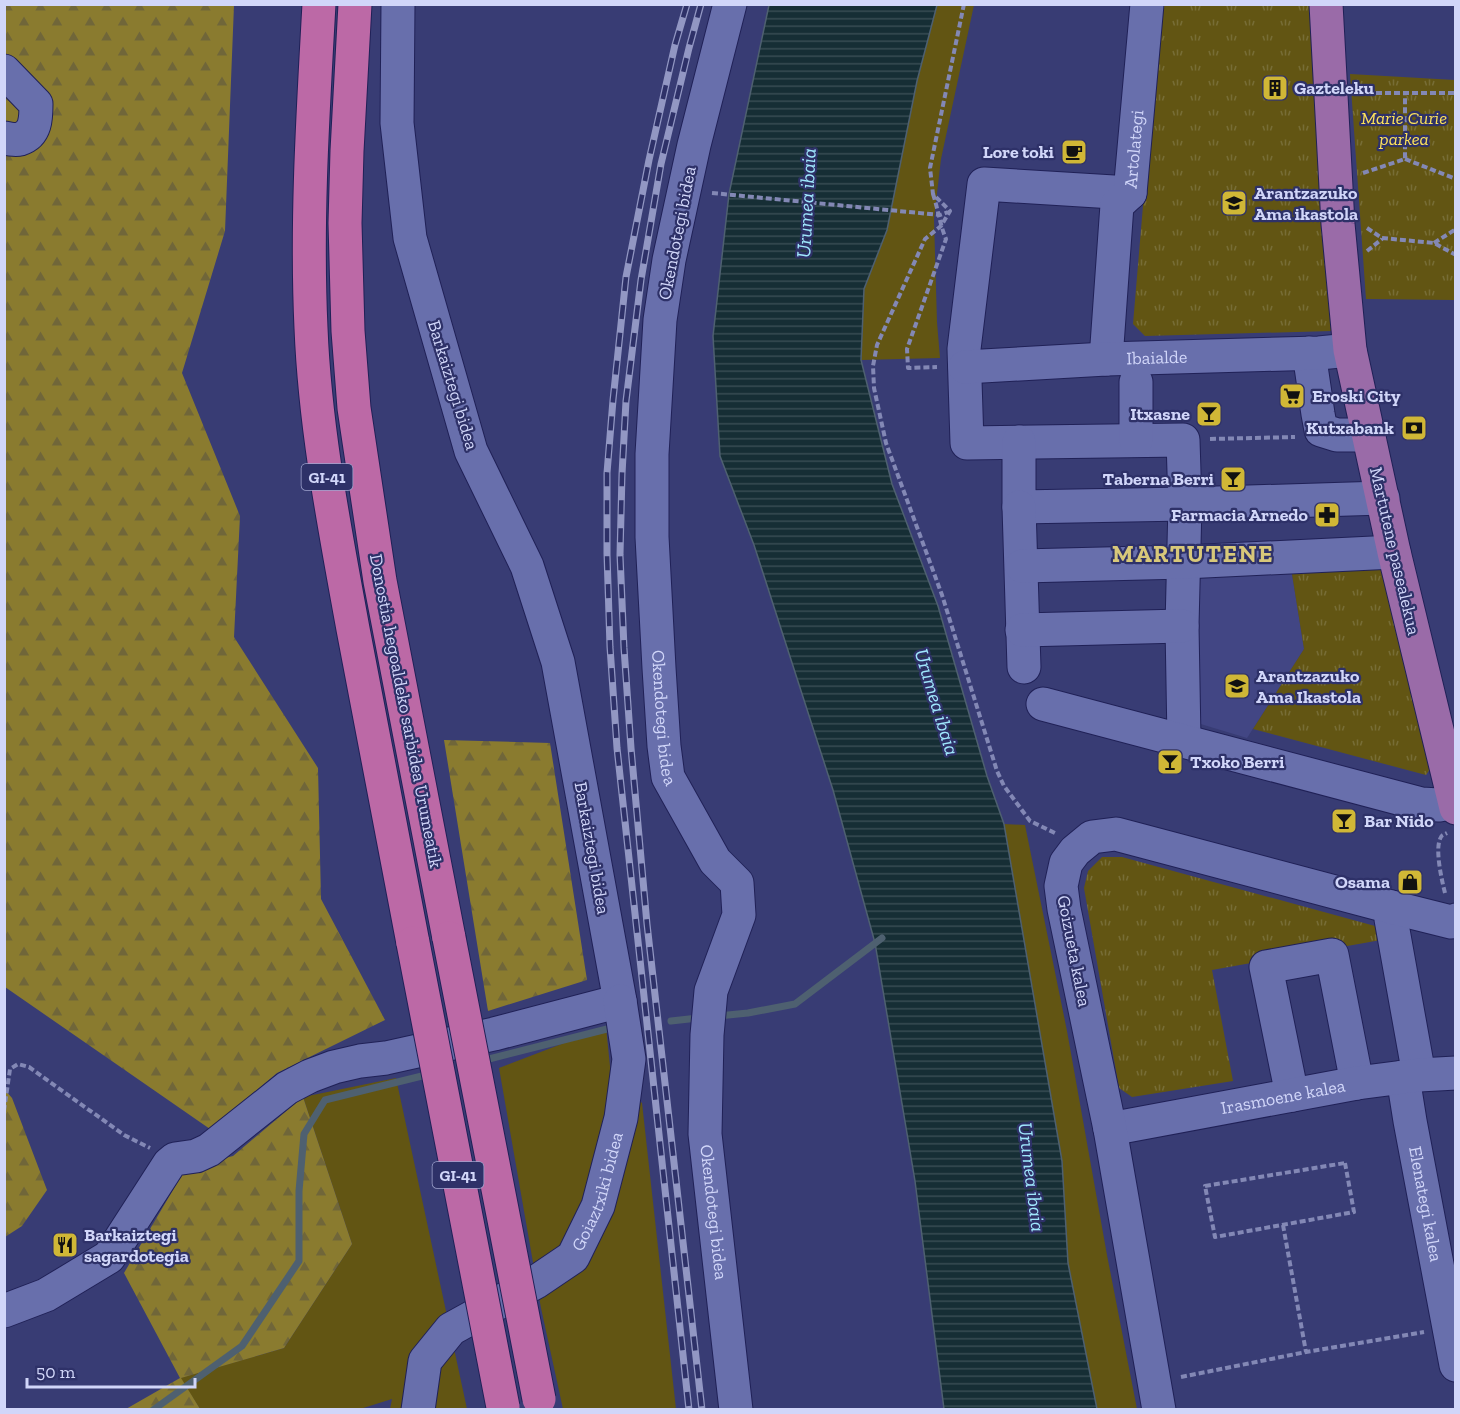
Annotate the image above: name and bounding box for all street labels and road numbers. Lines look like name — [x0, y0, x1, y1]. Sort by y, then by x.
street label: Artolategi — [1119, 109, 1148, 189]
street label: Okendotegi bidea — [653, 164, 701, 302]
street label: Barkaiztegi bidea — [423, 318, 483, 453]
street label: Ibaialde — [1126, 346, 1188, 369]
road number: GI-41 — [302, 464, 352, 490]
street label: Martutene pasealekua — [1365, 465, 1425, 637]
street label: Donostia hegoaldeko sarbidea Urumeatik — [365, 552, 447, 871]
street label: Okendotegi bidea — [647, 649, 682, 790]
street label: Barkaiztegi bidea — [570, 780, 615, 916]
street label: Goizueta kalea — [1052, 893, 1096, 1009]
street label: Irasmoene kalea — [1219, 1074, 1347, 1119]
street label: Goiaztxiki bidea — [567, 1129, 628, 1255]
street label: Okendotegi bidea — [695, 1143, 732, 1281]
street label: Elenategi kalea — [1404, 1144, 1447, 1264]
road number: GI-41 — [432, 1162, 484, 1188]

